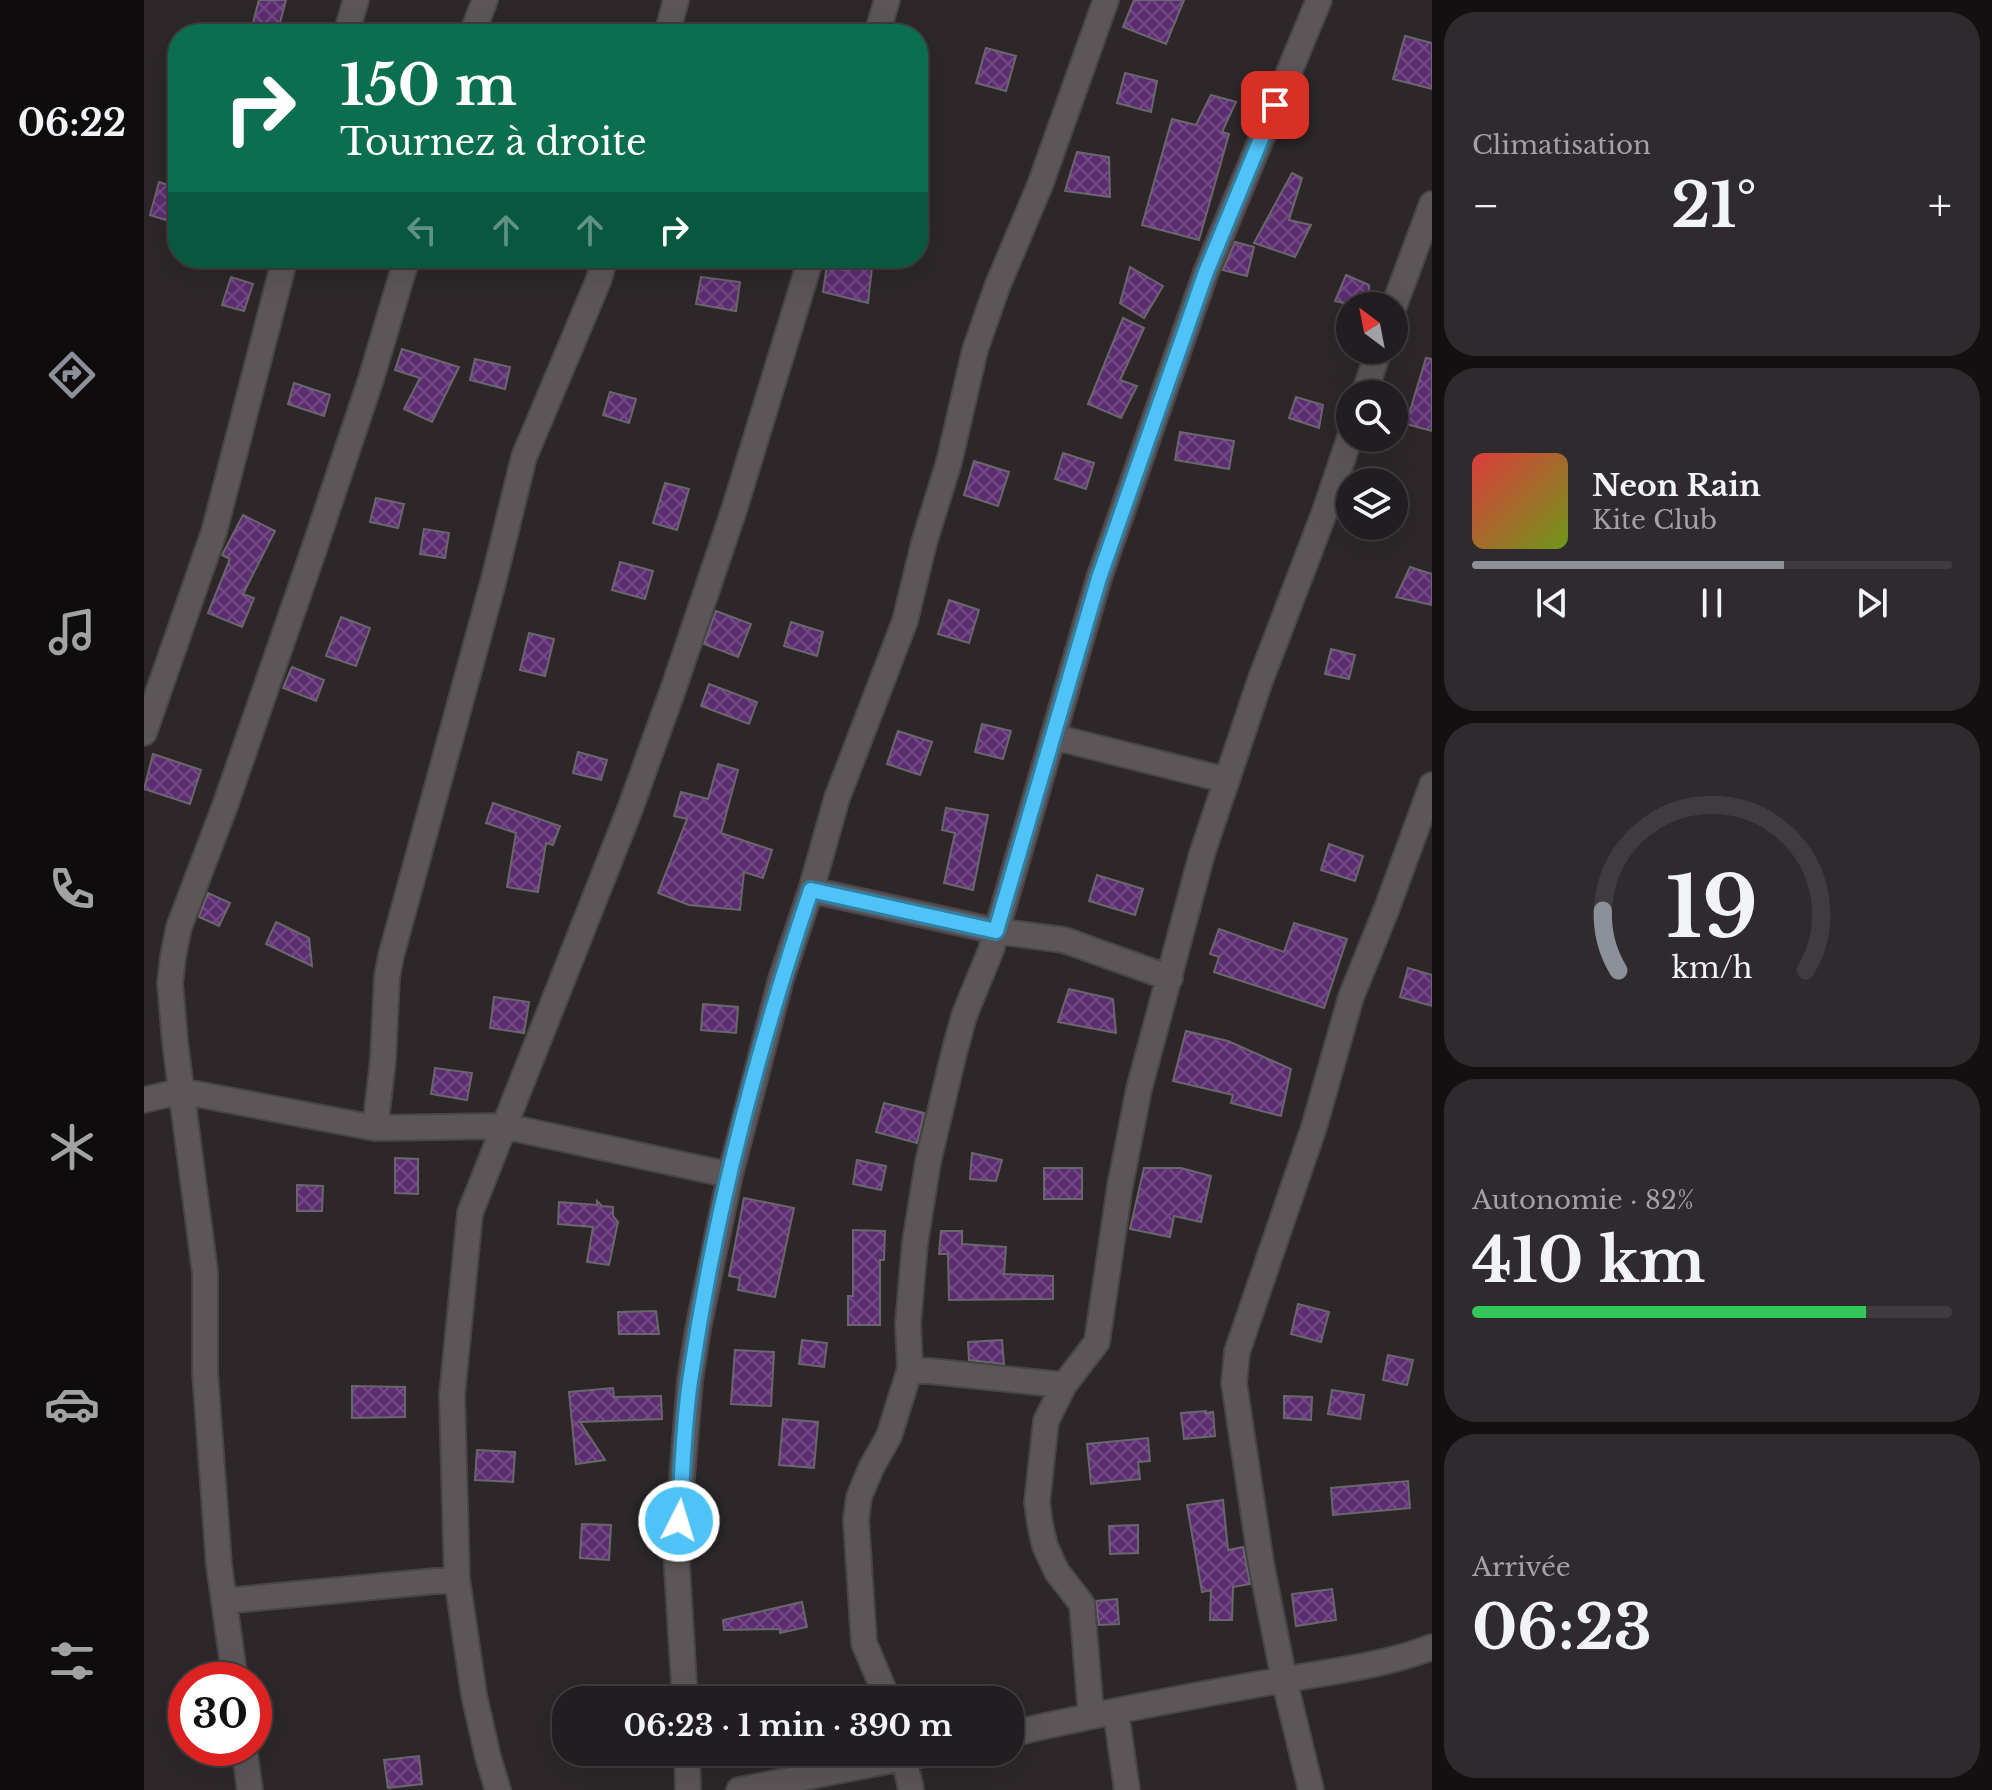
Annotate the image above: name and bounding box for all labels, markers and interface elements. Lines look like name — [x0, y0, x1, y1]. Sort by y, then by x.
text: 150 m — [340, 51, 517, 120]
icon: right — [208, 56, 312, 160]
pin — [1241, 71, 1309, 139]
icon: arrive — [1253, 83, 1297, 127]
text: 06:22 — [18, 101, 126, 146]
text: Tournez à droite — [340, 120, 647, 165]
text: Climatisation — [1472, 129, 1651, 161]
text: 21° — [1671, 169, 1756, 243]
text: − — [1472, 178, 1500, 233]
text: + — [1928, 178, 1952, 233]
icon: left — [400, 208, 444, 252]
icon: ahead — [484, 208, 528, 252]
icon: ahead — [568, 208, 612, 252]
icon: right — [652, 208, 696, 252]
north arrow — [1336, 292, 1408, 364]
map controls — [1336, 292, 1408, 540]
icon: directions — [44, 347, 100, 403]
button: search — [1336, 380, 1408, 452]
text: Neon Rain — [1592, 467, 1761, 504]
button: layers — [1336, 468, 1408, 540]
text: Kite Club — [1592, 504, 1717, 536]
icon: previous — [1530, 581, 1574, 625]
icon: pause — [1690, 581, 1734, 625]
icon: next — [1850, 581, 1894, 625]
icon: music — [44, 604, 100, 660]
text: 19 — [1666, 856, 1758, 959]
icon: phone — [44, 861, 100, 917]
text: km/h — [1671, 950, 1753, 986]
icon: climate — [44, 1119, 100, 1175]
text: Autonomie · 82% — [1472, 1184, 1694, 1216]
text: 410 km — [1472, 1224, 1705, 1298]
icon: car — [44, 1376, 100, 1432]
position arrow — [637, 1479, 721, 1563]
text: Arrivée — [1472, 1551, 1571, 1583]
text: 06:23 — [1472, 1591, 1652, 1665]
icon: filters — [44, 1633, 100, 1689]
speed limit sign: 30 — [168, 1662, 272, 1766]
text: 06:23 · 1 min · 390 m — [624, 1707, 952, 1744]

